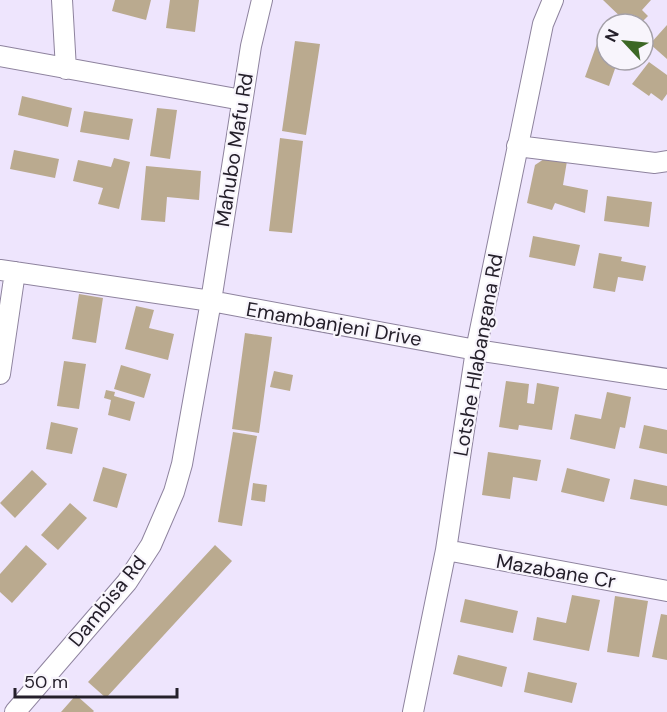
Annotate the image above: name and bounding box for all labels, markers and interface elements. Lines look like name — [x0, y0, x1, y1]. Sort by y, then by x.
north arrow — [595, 12, 655, 72]
text: N — [600, 26, 624, 45]
street label: Mahubo Mafu Rd — [209, 71, 259, 229]
street label: Lotshe Hlabangana Rd — [447, 252, 509, 458]
street label: Emambanjeni Drive — [244, 296, 424, 352]
street label: Mazabane Cr — [494, 548, 618, 594]
street label: Dambisa Rd — [62, 550, 152, 652]
scale bar — [15, 661, 177, 699]
text: 50 m — [24, 670, 68, 694]

